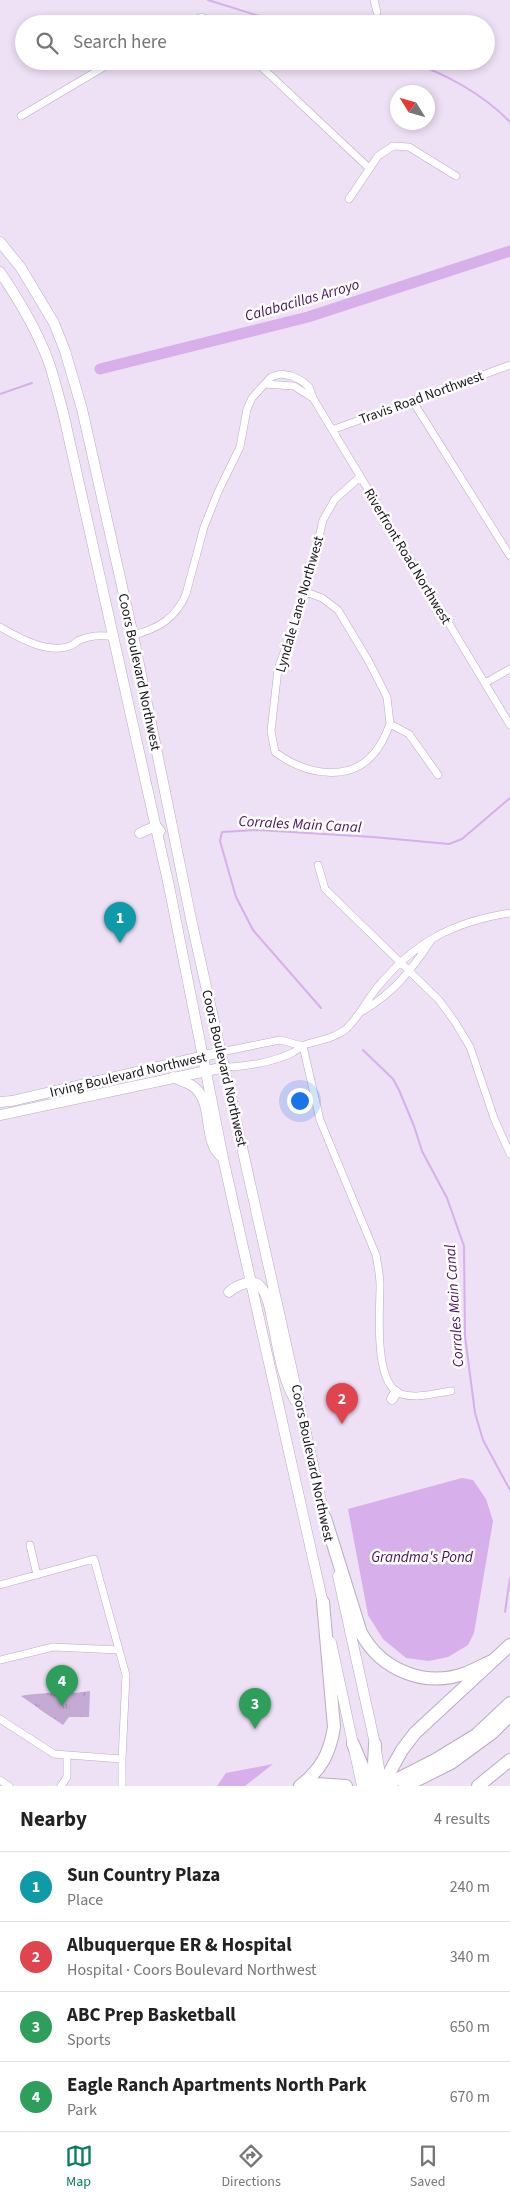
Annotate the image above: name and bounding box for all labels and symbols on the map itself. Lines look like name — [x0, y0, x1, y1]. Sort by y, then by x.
north arrow — [390, 85, 435, 130]
water label: Calabacillas Arroyo — [242, 274, 362, 327]
street label: Travis Road Northwest — [356, 366, 487, 430]
street label: Riverfront Road Northwest — [359, 485, 456, 628]
street label: Lyndale Lane Northwest — [271, 533, 329, 675]
street label: Coors Boulevard Northwest — [113, 592, 166, 753]
water label: Corrales Main Canal — [238, 811, 362, 838]
pin: 1 — [104, 902, 136, 943]
street label: Coors Boulevard Northwest — [196, 988, 252, 1149]
street label: Irving Boulevard Northwest — [48, 1047, 209, 1103]
your location — [287, 1088, 313, 1114]
water label: Corrales Main Canal — [440, 1244, 469, 1368]
street label: Coors Boulevard Northwest — [286, 1383, 339, 1544]
pin: 2 — [326, 1383, 358, 1424]
water label: Grandma's Pond — [371, 1547, 474, 1568]
pin: 4 — [46, 1665, 78, 1706]
pin: 3 — [239, 1688, 271, 1729]

